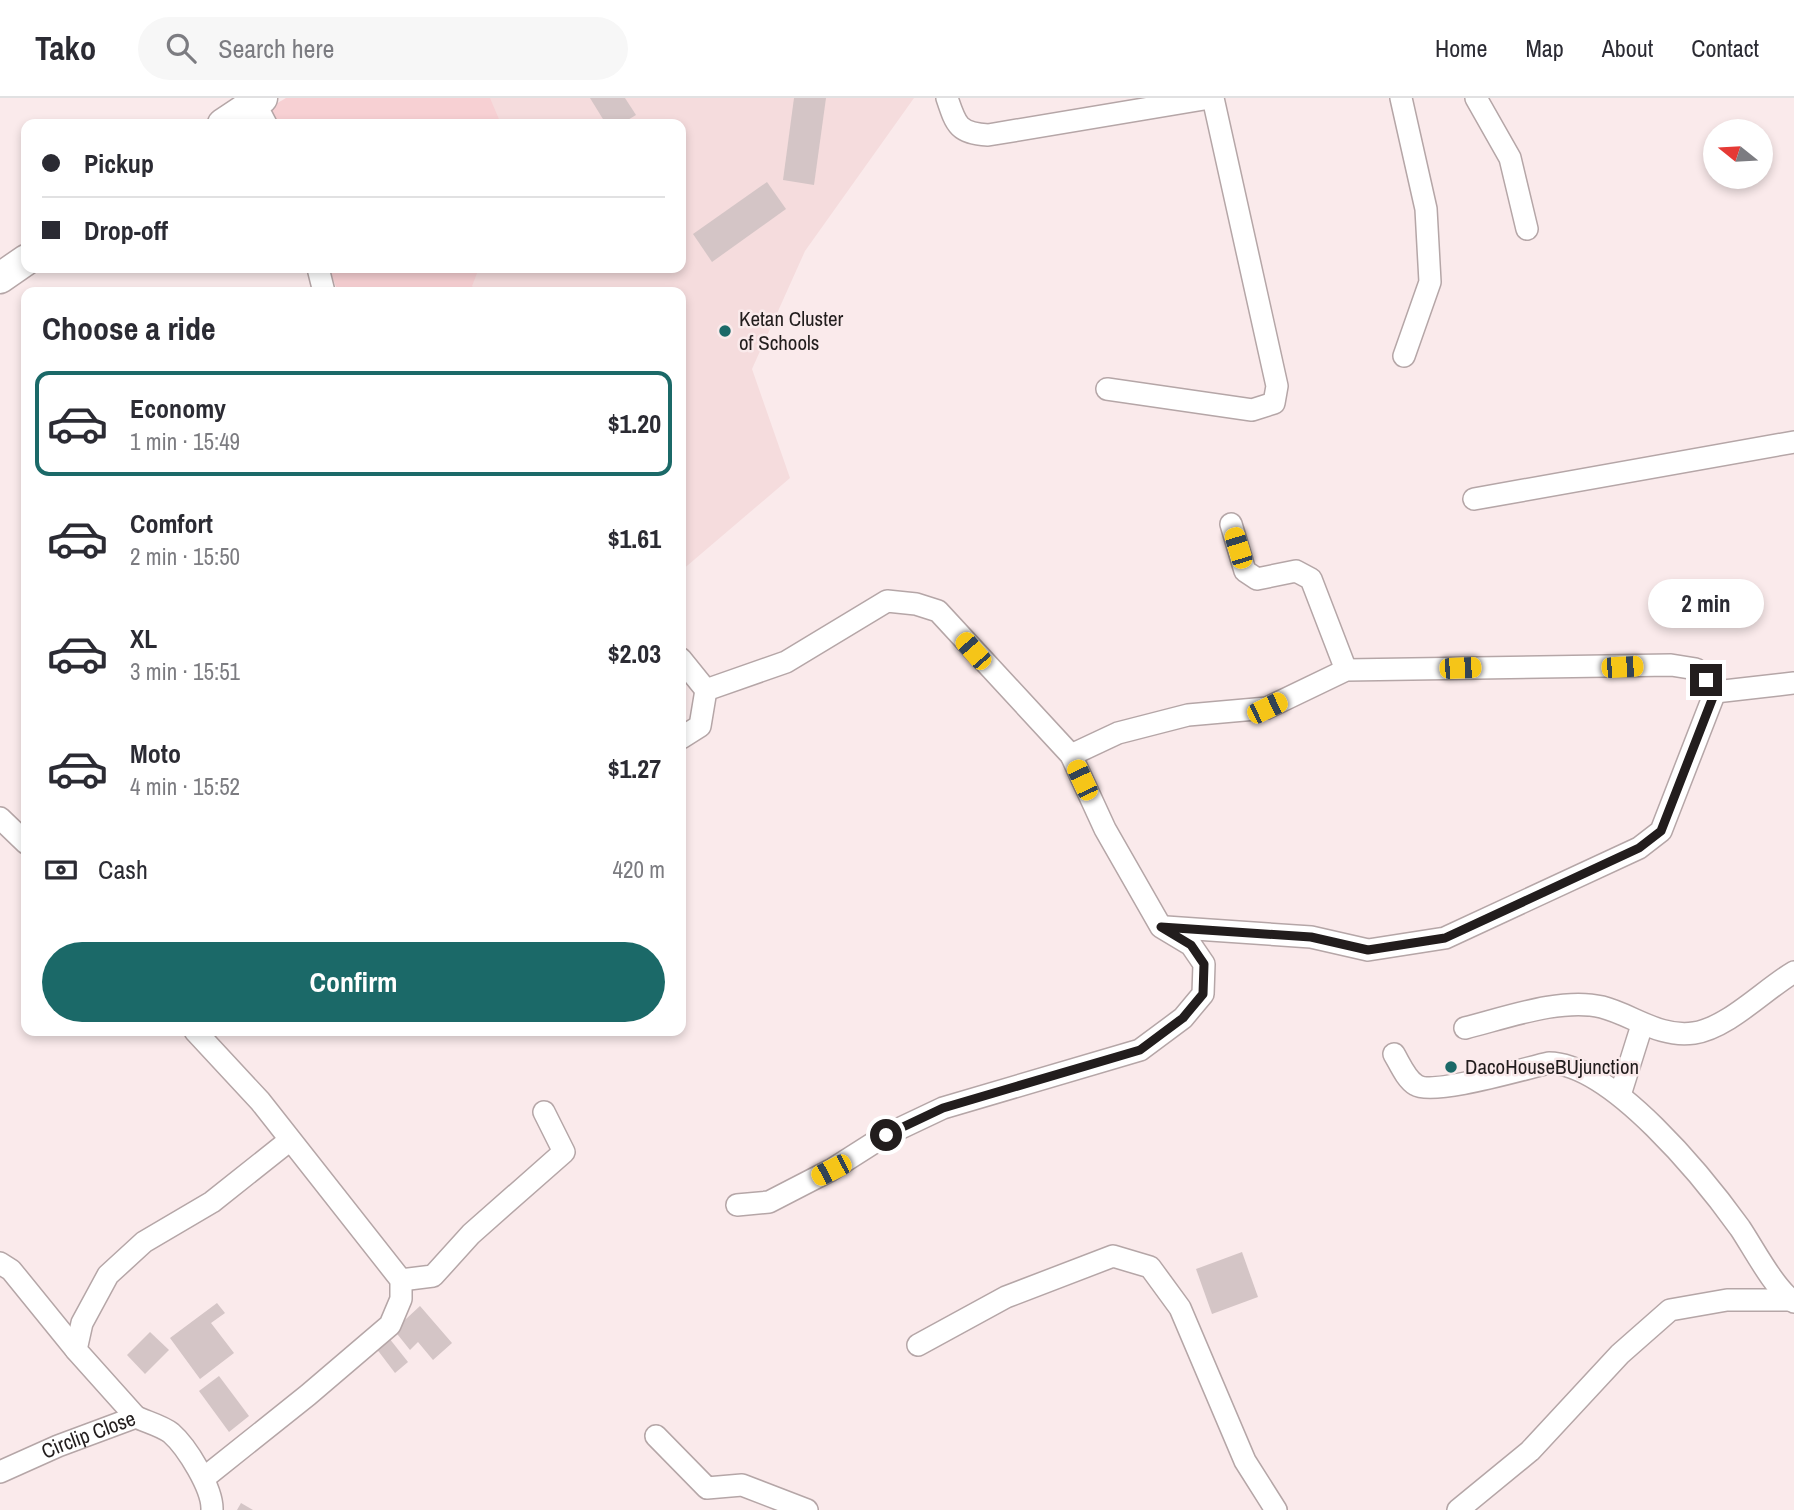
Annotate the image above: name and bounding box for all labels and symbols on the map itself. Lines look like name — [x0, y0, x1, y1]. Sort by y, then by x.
north arrow — [1703, 119, 1773, 189]
place label: Ketan Cluster of Schools — [739, 304, 844, 357]
marker: Ketan Cluster of Schools — [717, 323, 733, 339]
car — [1222, 525, 1255, 571]
callout: 2 min — [1648, 578, 1764, 628]
car — [952, 628, 995, 674]
car — [1601, 655, 1644, 679]
car — [1439, 657, 1482, 679]
route end — [1690, 664, 1722, 696]
car — [1244, 689, 1291, 727]
car — [1064, 757, 1101, 803]
place label: DacoHouseBUjunction — [1465, 1052, 1639, 1081]
marker: DacoHouseBUjunction — [1443, 1059, 1459, 1075]
route start — [870, 1119, 902, 1151]
car — [808, 1151, 855, 1189]
street label: Circlip Close — [36, 1403, 140, 1466]

